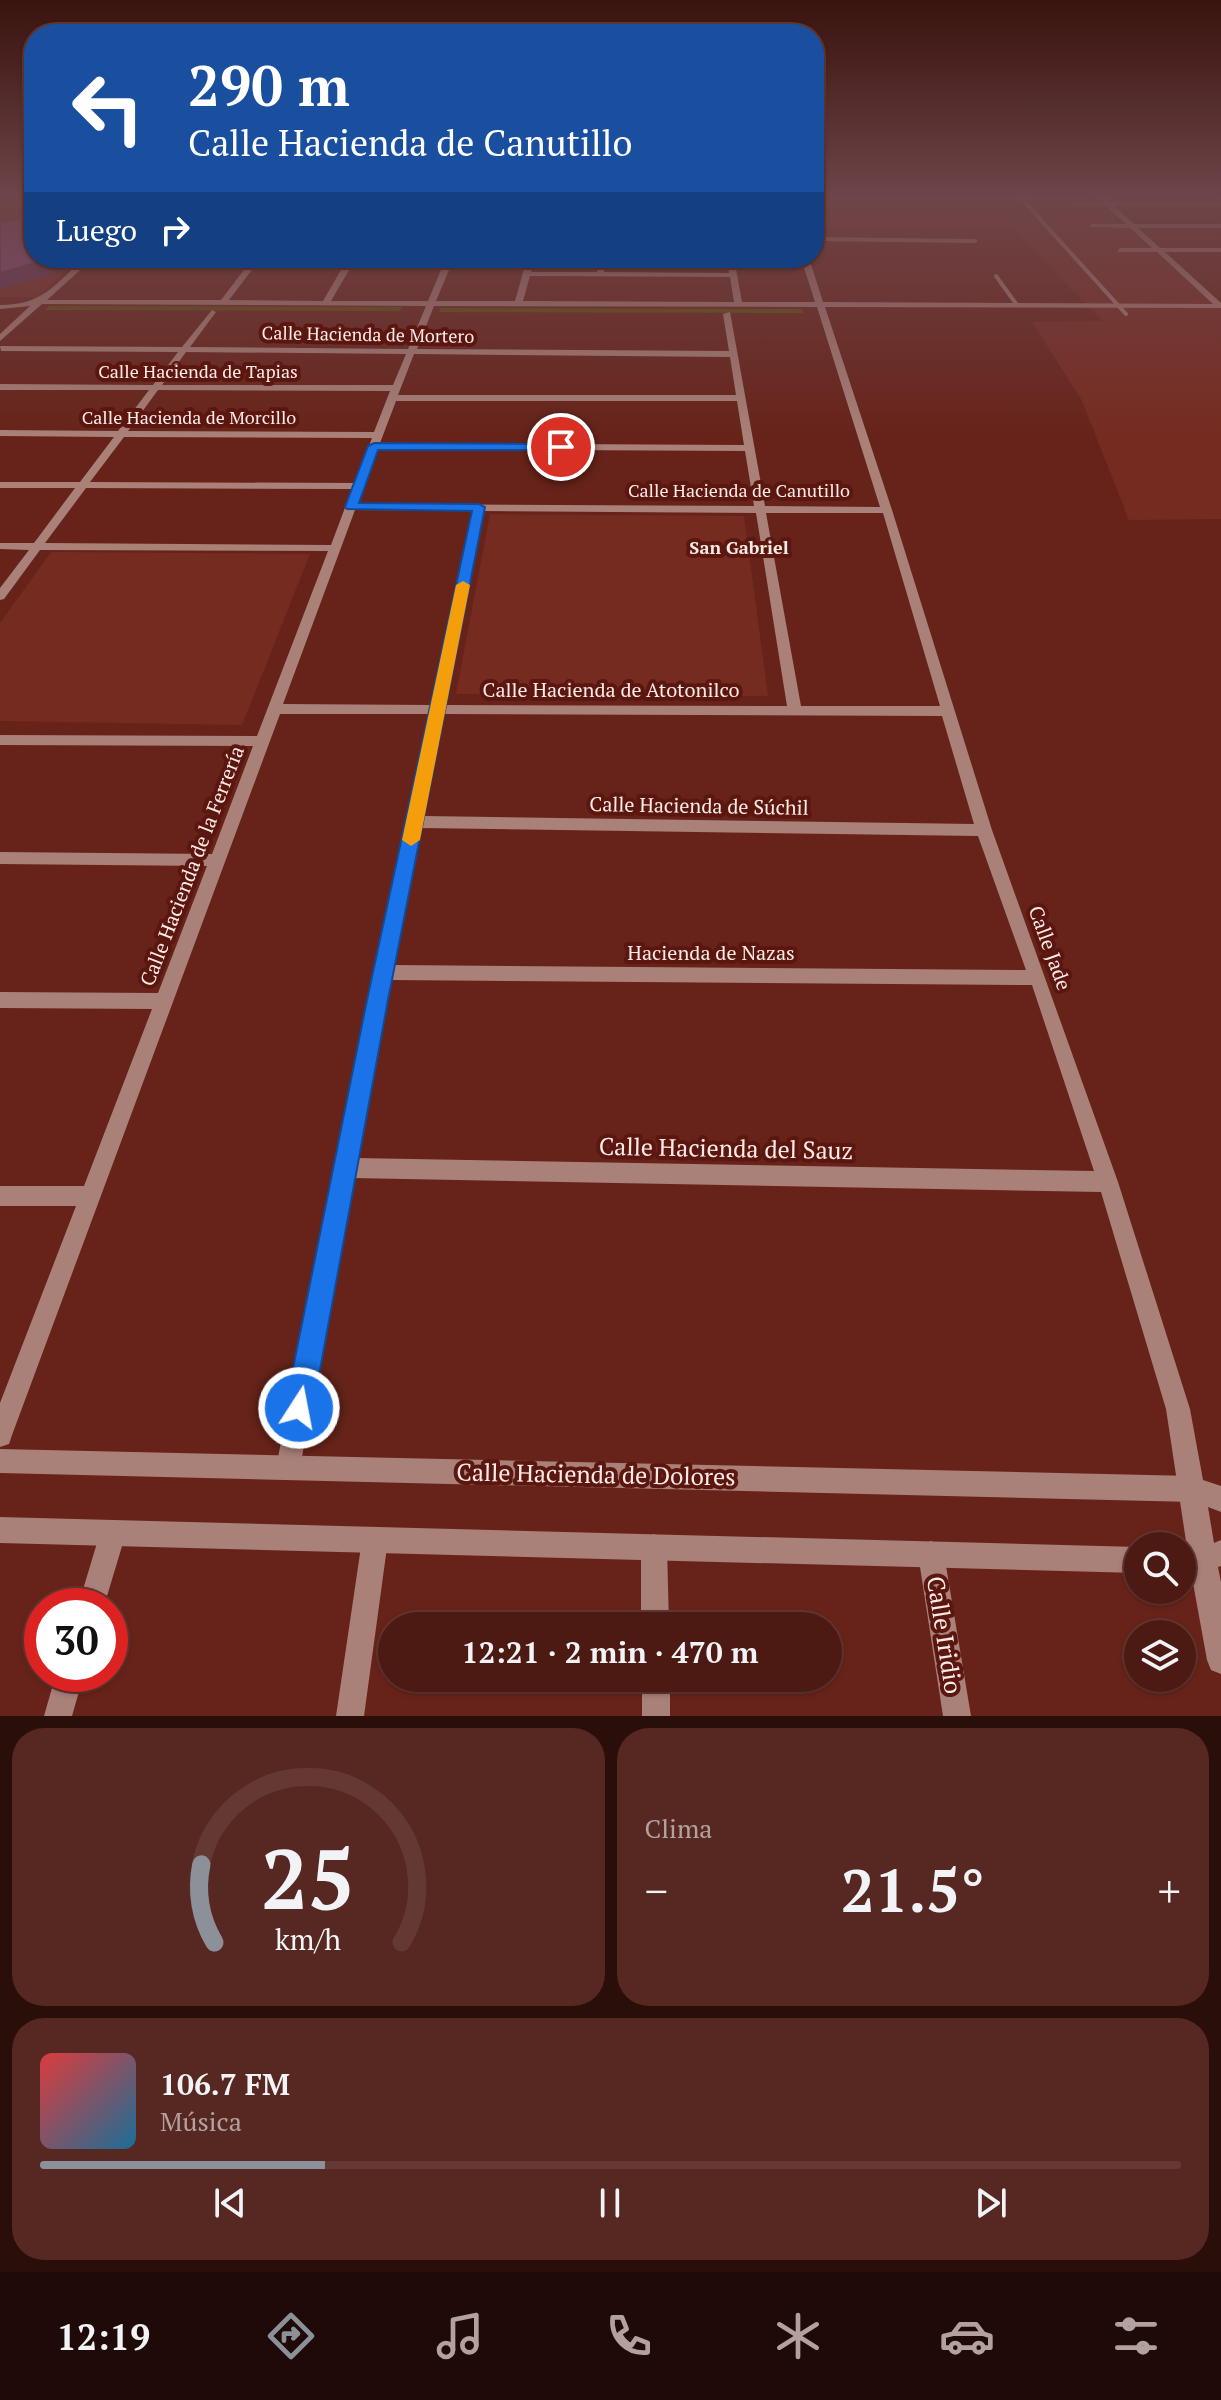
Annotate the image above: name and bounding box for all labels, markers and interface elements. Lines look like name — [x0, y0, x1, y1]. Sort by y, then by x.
text: 290 m — [188, 48, 350, 122]
icon: left — [56, 56, 160, 160]
text: Calle Hacienda de Canutillo — [188, 119, 632, 166]
icon: right — [153, 208, 197, 252]
text: Luego — [56, 210, 137, 250]
street label: Calle Hacienda de Mortero — [262, 320, 475, 348]
street label: Calle Hacienda de Tapias — [98, 359, 298, 383]
street label: Calle Hacienda de Morcillo — [82, 405, 296, 429]
pin — [527, 413, 595, 481]
icon: arrive — [539, 425, 583, 469]
street label: Calle Hacienda de Canutillo — [628, 478, 850, 502]
district label: San Gabriel — [689, 535, 789, 559]
street label: Calle Hacienda de Atotonilco — [483, 676, 739, 703]
street label: Calle Hacienda de la Ferrería — [133, 742, 250, 990]
street label: Calle Hacienda de Súchil — [589, 790, 809, 821]
street label: Calle Jade — [1023, 902, 1078, 994]
street label: Hacienda de Nazas — [627, 939, 795, 966]
street label: Calle Hacienda del Sauz — [599, 1130, 854, 1166]
position arrow — [257, 1366, 341, 1450]
street label: Calle Hacienda de Dolores — [456, 1456, 736, 1492]
map controls — [1124, 1532, 1196, 1692]
button: search — [1124, 1532, 1196, 1604]
street label: Calle Iridio — [920, 1574, 970, 1696]
speed limit sign: 30 — [24, 1588, 128, 1692]
button: layers — [1124, 1620, 1196, 1692]
text: 12:21 · 2 min · 470 m — [462, 1632, 758, 1672]
text: Clima — [645, 1811, 712, 1845]
text: 25 — [261, 1823, 355, 1933]
text: 21.5° — [841, 1850, 985, 1929]
text: − — [645, 1861, 668, 1920]
text: + — [1158, 1861, 1181, 1920]
text: km/h — [275, 1920, 341, 1958]
text: 106.7 FM — [160, 2064, 290, 2104]
text: Música — [160, 2104, 242, 2138]
icon: previous — [208, 2181, 252, 2225]
icon: pause — [588, 2181, 632, 2225]
icon: next — [969, 2181, 1013, 2225]
icon: directions — [263, 2308, 319, 2364]
icon: music — [432, 2308, 488, 2364]
icon: phone — [601, 2308, 657, 2364]
icon: climate — [770, 2308, 826, 2364]
icon: car — [939, 2308, 995, 2364]
icon: filters — [1108, 2308, 1164, 2364]
text: 12:19 — [57, 2313, 150, 2360]

